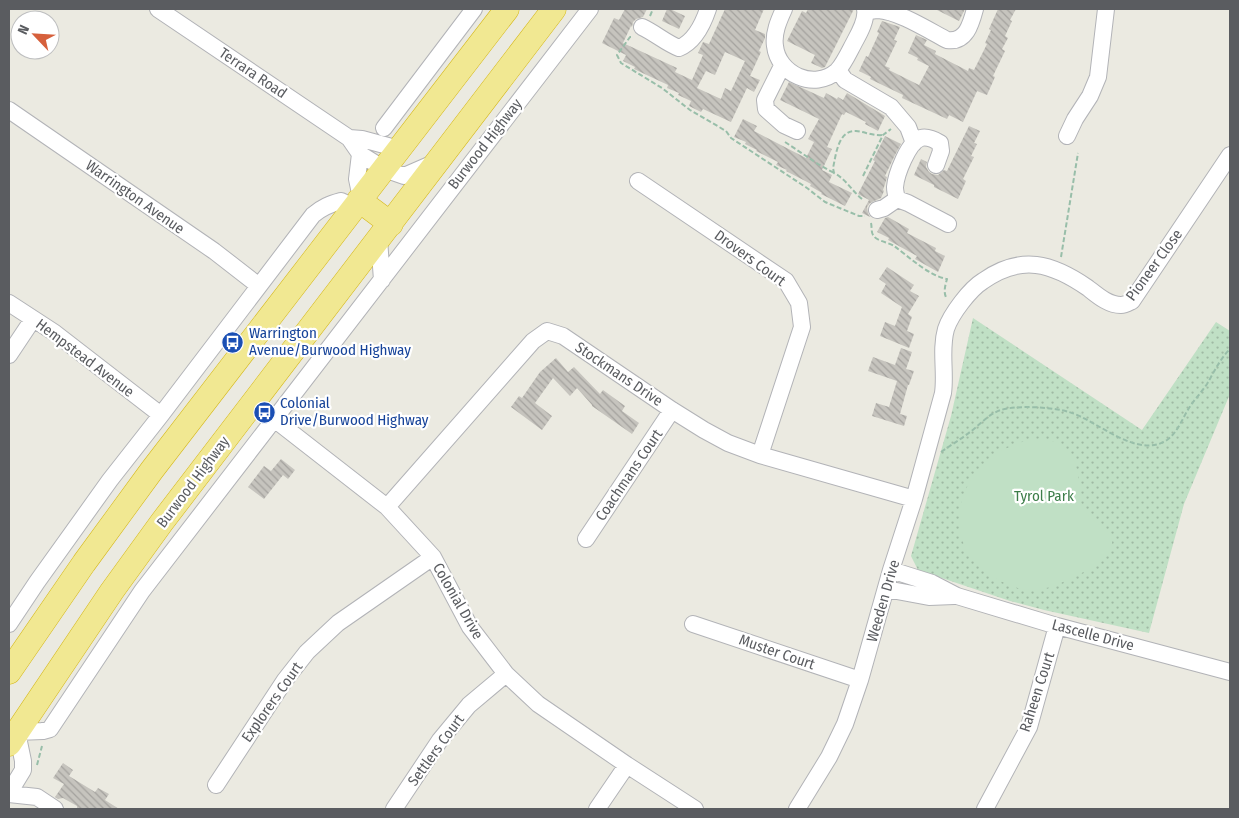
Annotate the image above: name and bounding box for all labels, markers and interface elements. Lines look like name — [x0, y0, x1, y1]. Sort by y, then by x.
north arrow — [10, 10, 60, 60]
text: N — [14, 22, 33, 37]
street label: Terrara Road — [216, 44, 290, 102]
street label: Burwood Highway — [444, 95, 526, 193]
street label: Warrington Avenue — [82, 156, 188, 238]
street label: Drovers Court — [711, 226, 789, 290]
street label: Pioneer Close — [1122, 226, 1186, 304]
street label: Hempstead Avenue — [32, 315, 138, 401]
place label: Warrington Avenue/Burwood Highway — [249, 324, 411, 359]
bus stop icon: Warrington Avenue/Burwood Highway — [221, 330, 245, 354]
street label: Stockmans Drive — [572, 338, 666, 410]
place label: Colonial Drive/Burwood Highway — [280, 394, 429, 429]
bus stop icon: Colonial Drive/Burwood Highway — [252, 400, 276, 424]
street label: Coachmans Court — [592, 426, 666, 524]
street label: Burwood Highway — [153, 433, 233, 531]
park label: Tyrol Park — [1014, 487, 1074, 505]
street label: Weeden Drive — [863, 558, 903, 644]
street label: Colonial Drive — [429, 560, 487, 642]
street label: Lascelle Drive — [1050, 615, 1136, 655]
street label: Muster Court — [737, 631, 817, 673]
street label: Raheen Court — [1016, 650, 1058, 734]
street label: Explorers Court — [238, 658, 306, 746]
street label: Settlers Court — [404, 711, 468, 789]

